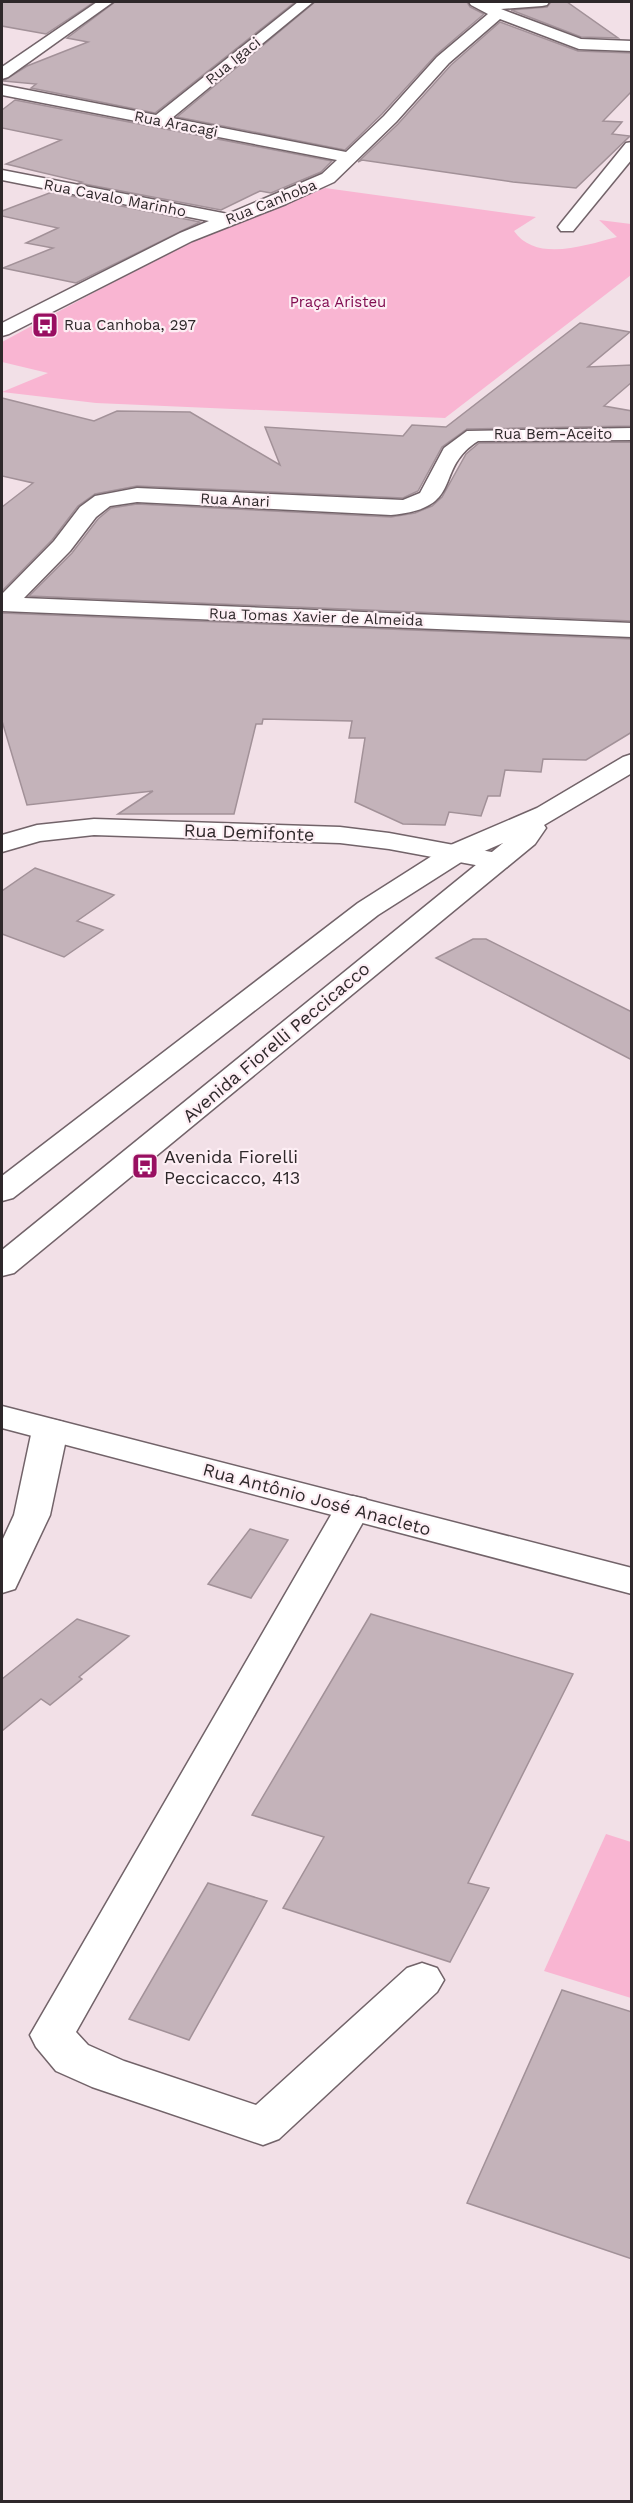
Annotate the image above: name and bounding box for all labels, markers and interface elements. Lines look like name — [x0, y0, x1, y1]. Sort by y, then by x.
street label: Rua Igaci — [202, 33, 264, 89]
street label: Rua Aracagi — [133, 107, 219, 141]
street label: Rua Cavalo Marinho — [42, 175, 188, 221]
street label: Rua Canhoba — [223, 175, 320, 228]
park label: Praça Aristeu — [290, 293, 386, 311]
bus stop icon: Rua Canhoba, 297 — [30, 310, 60, 340]
place label: Rua Canhoba, 297 — [64, 316, 196, 334]
street label: Rua Bem-Aceito — [494, 425, 612, 443]
street label: Rua Anari — [200, 489, 270, 511]
street label: Rua Tomas Xavier de Almeida — [209, 604, 424, 630]
street label: Rua Demifonte — [183, 819, 315, 845]
street label: Avenida Fiorelli Peccicacco — [178, 958, 374, 1126]
place label: Avenida Fiorelli Peccicacco, 413 — [164, 1146, 300, 1188]
bus stop icon: Avenida Fiorelli Peccicacco, 413 — [130, 1151, 160, 1181]
street label: Rua Antônio José Anacleto — [201, 1458, 433, 1540]

